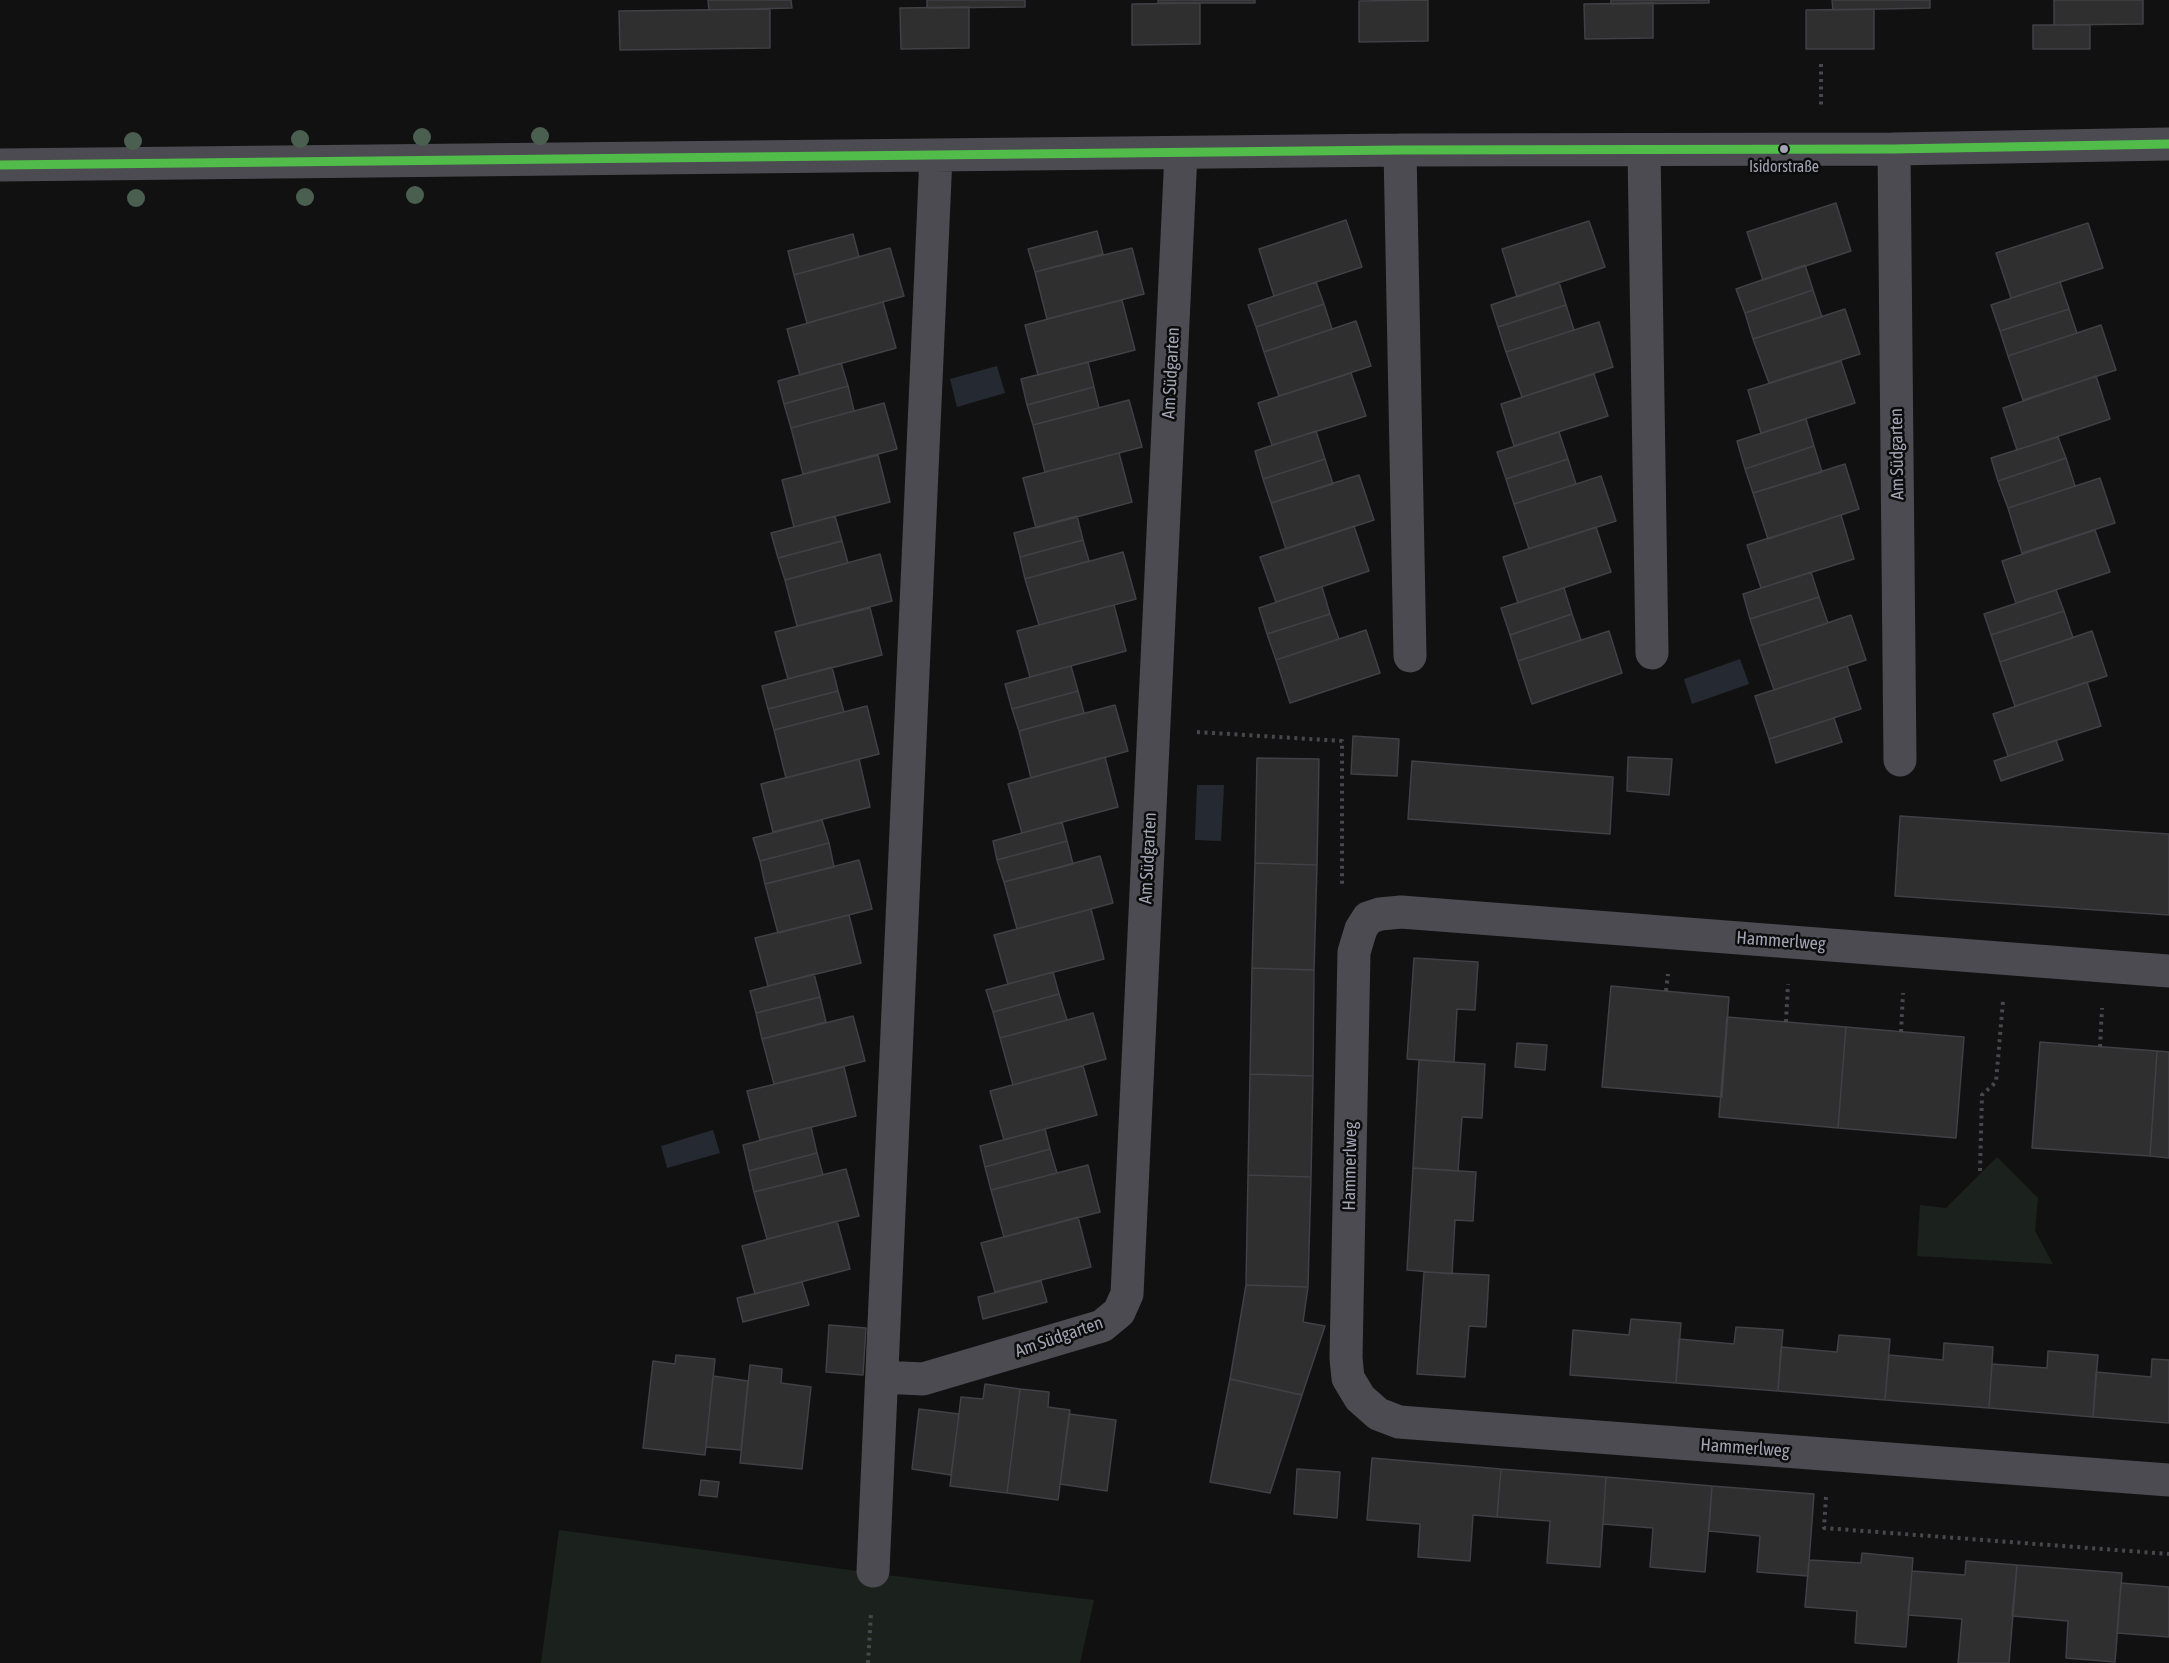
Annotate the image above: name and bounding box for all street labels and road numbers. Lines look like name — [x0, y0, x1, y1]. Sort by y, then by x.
street label: Am Südgarten — [1158, 327, 1184, 419]
street label: Am Südgarten — [1885, 408, 1909, 500]
street label: Am Südgarten — [1135, 812, 1161, 904]
street label: Hammerlweg — [1736, 927, 1826, 955]
street label: Hammerlweg — [1338, 1121, 1362, 1211]
street label: Am Südgarten — [1012, 1312, 1106, 1362]
street label: Hammerlweg — [1700, 1434, 1790, 1462]

